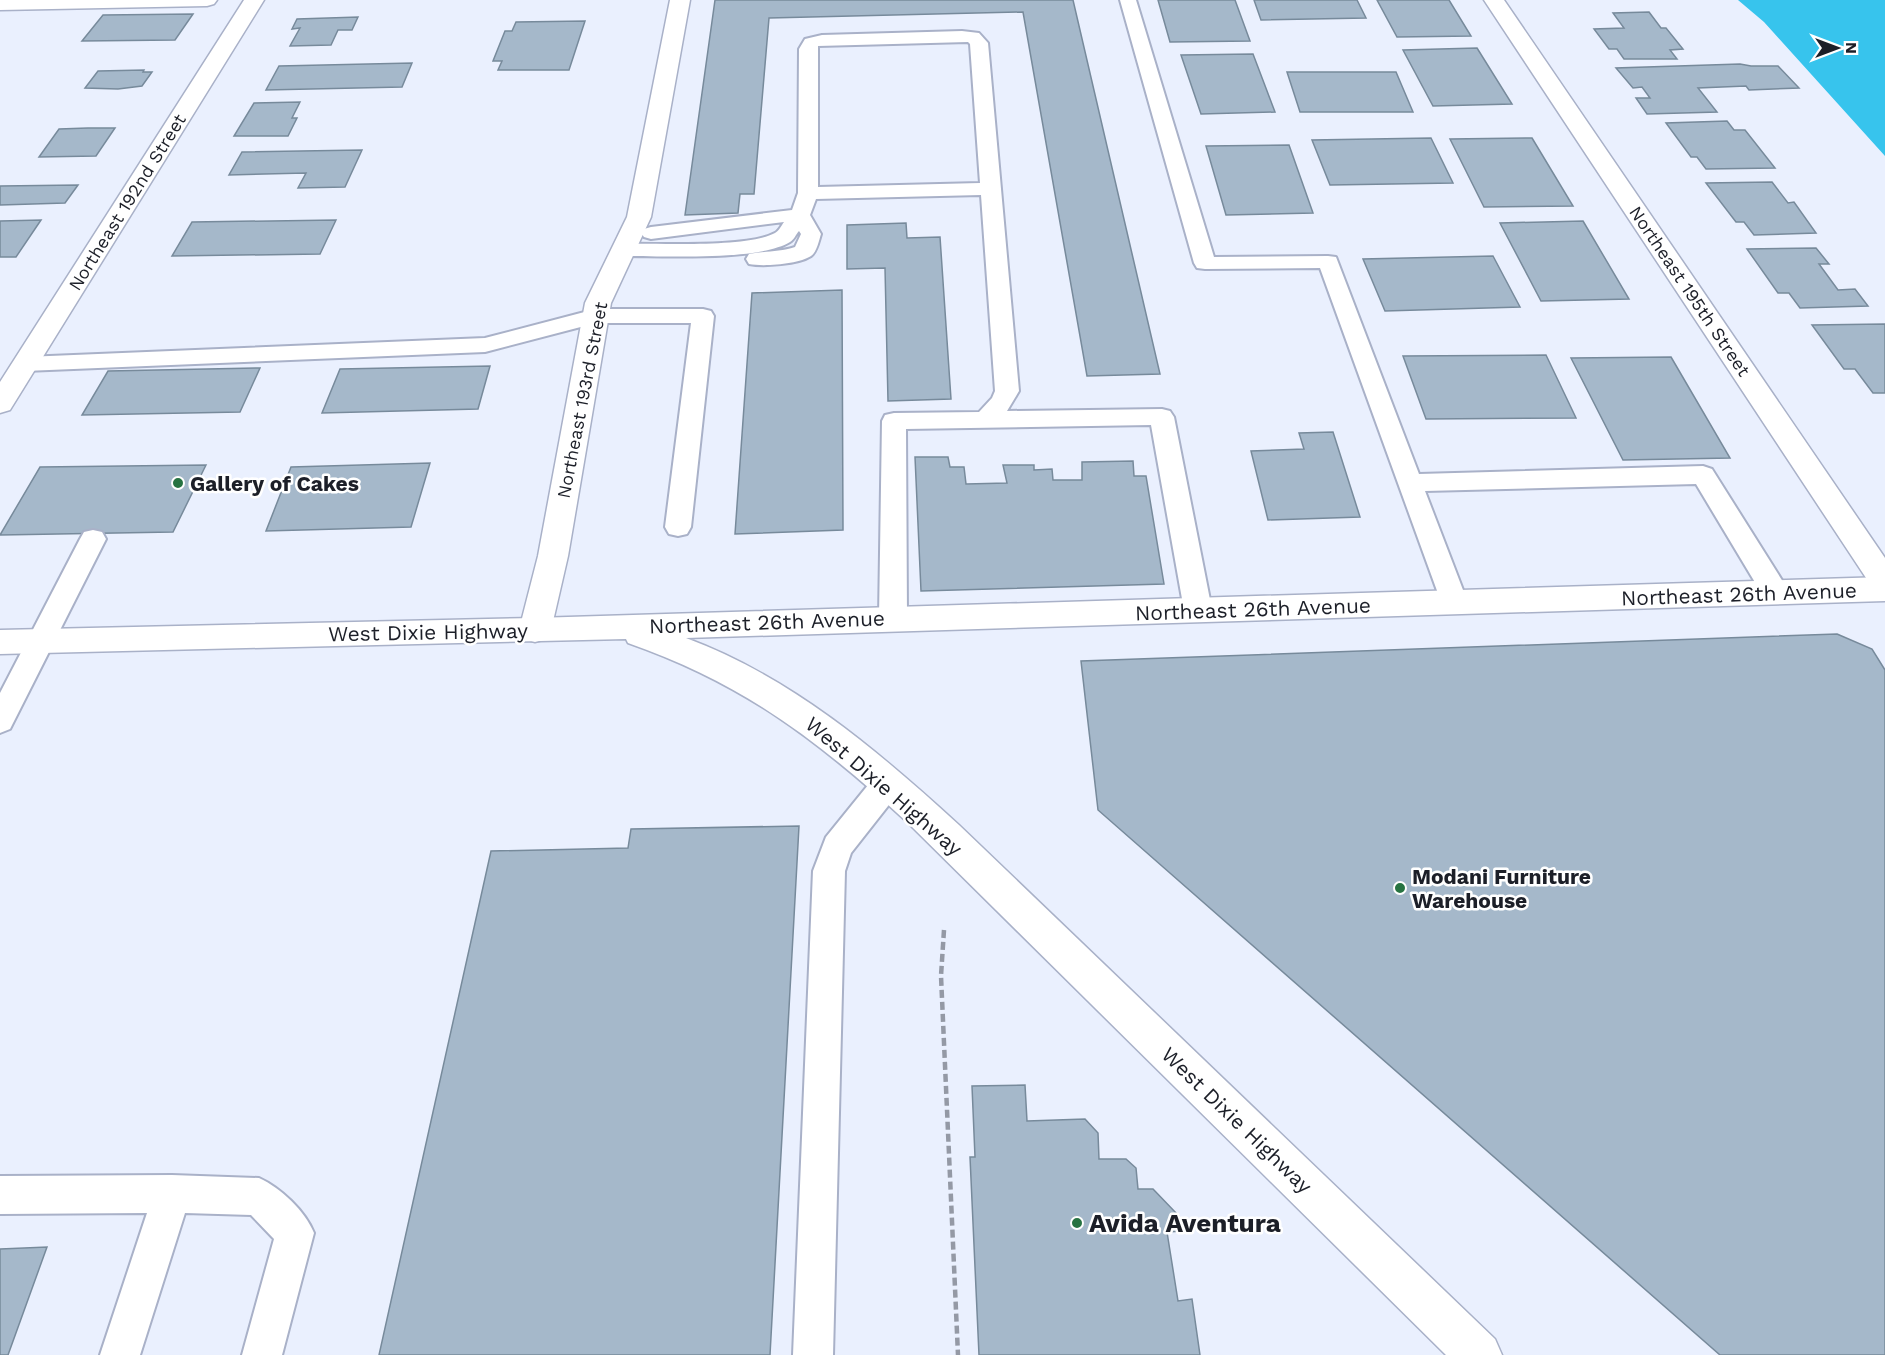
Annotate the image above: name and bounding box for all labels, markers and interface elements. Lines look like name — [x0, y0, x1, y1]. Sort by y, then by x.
north arrow — [1807, 18, 1867, 78]
text: N — [1842, 42, 1861, 54]
street label: Northeast 192nd Street — [64, 110, 190, 294]
street label: Northeast 195th Street — [1625, 202, 1755, 380]
street label: Northeast 193rd Street — [553, 300, 611, 500]
place label: Gallery of Cakes — [190, 471, 359, 496]
marker: Gallery of Cakes — [171, 476, 185, 490]
street label: Northeast 26th Avenue — [1621, 577, 1857, 611]
street label: Northeast 26th Avenue — [1135, 592, 1371, 626]
street label: Northeast 26th Avenue — [649, 605, 885, 639]
street label: West Dixie Highway — [328, 618, 528, 646]
street label: West Dixie Highway — [800, 711, 968, 861]
place label: Modani Furniture Warehouse — [1412, 864, 1591, 913]
marker: Modani Furniture Warehouse — [1393, 881, 1407, 895]
street label: West Dixie Highway — [1156, 1042, 1318, 1198]
place label: Avida Aventura — [1089, 1208, 1281, 1238]
marker: Avida Aventura — [1070, 1216, 1084, 1230]

